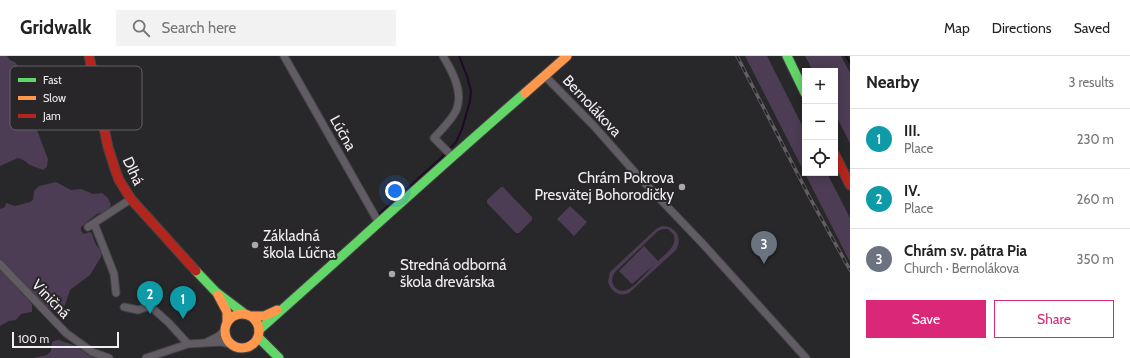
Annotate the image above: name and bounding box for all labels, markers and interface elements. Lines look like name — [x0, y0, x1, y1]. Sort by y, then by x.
search box — [116, 10, 396, 46]
text: Gridwalk — [20, 16, 92, 39]
icon: search — [130, 17, 152, 39]
text: Search here — [162, 19, 236, 37]
text: Map — [944, 19, 970, 37]
text: Directions — [992, 19, 1052, 37]
text: Saved — [1074, 19, 1110, 37]
legend — [10, 66, 142, 130]
map controls — [802, 68, 838, 176]
button: + — [802, 68, 838, 104]
street label: Bernolákova — [559, 71, 626, 141]
text: Nearby — [866, 72, 919, 92]
text: Fast — [43, 73, 62, 87]
text: 3 results — [1068, 74, 1114, 90]
text: Slow — [43, 91, 66, 105]
button: − — [802, 104, 838, 140]
text: Jam — [42, 109, 61, 123]
street label: Lúčna — [326, 112, 360, 155]
text: III. — [904, 122, 920, 140]
text: 1 — [877, 131, 881, 147]
text: 230 m — [1077, 131, 1114, 147]
button: locate — [802, 140, 838, 176]
text: Place — [904, 140, 933, 156]
street label: Dlhá — [119, 154, 148, 189]
place label: Chrám Pokrova Presvätej Bohorodičky — [535, 169, 675, 204]
your location — [385, 181, 405, 201]
marker: Chrám Pokrova Presvätej Bohorodičky — [677, 182, 687, 192]
text: IV. — [904, 182, 920, 200]
text: 2 — [876, 191, 882, 207]
text: 260 m — [1076, 191, 1114, 207]
text: Place — [904, 200, 933, 216]
place label: Základná škola Lúčna — [263, 227, 336, 262]
pin: 3 — [751, 231, 777, 264]
marker: Základná škola Lúčna — [250, 240, 260, 250]
text: Chrám sv. pátra Pia — [904, 242, 1027, 260]
text: 3 — [875, 251, 883, 267]
text: 350 m — [1077, 251, 1114, 267]
place label: Stredná odborná škola drevárska — [400, 256, 507, 291]
text: Church · Bernolákova — [904, 260, 1019, 276]
marker: Stredná odborná škola drevárska — [387, 269, 397, 279]
street label: Viničná — [28, 276, 74, 323]
pin: 2 — [137, 281, 163, 314]
pin: 1 — [170, 286, 196, 319]
button: Save — [866, 300, 986, 338]
button: Share — [994, 300, 1114, 338]
scale bar — [12, 330, 119, 349]
text: 100 m — [18, 332, 49, 346]

